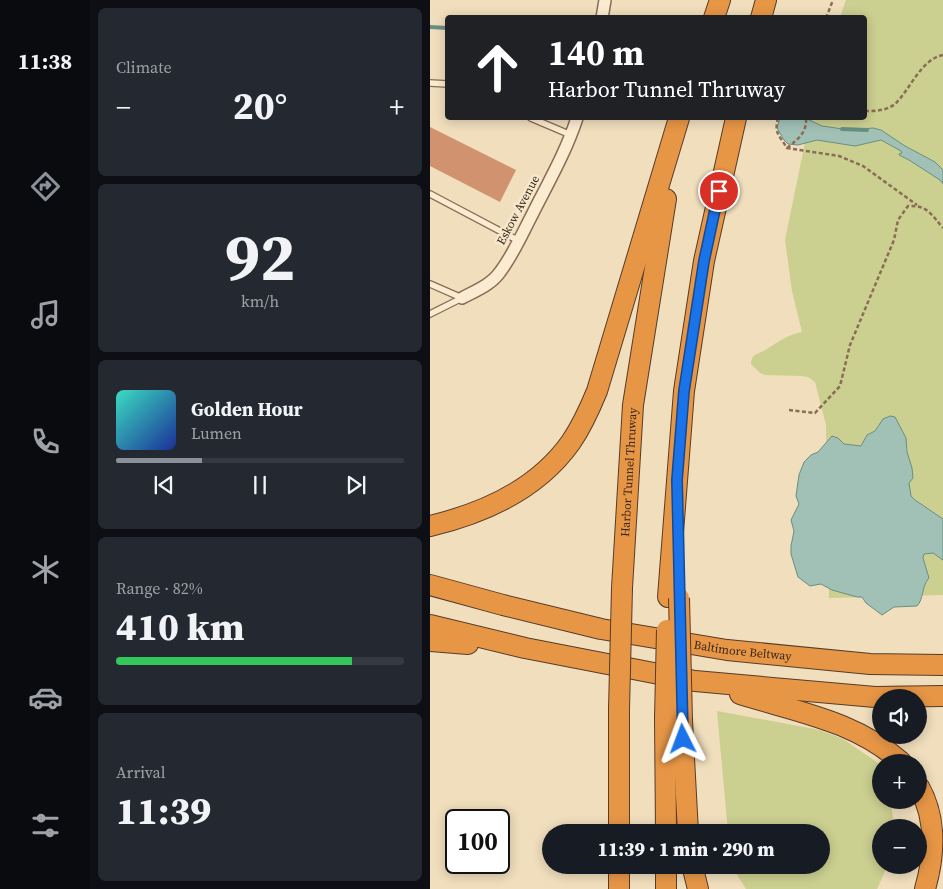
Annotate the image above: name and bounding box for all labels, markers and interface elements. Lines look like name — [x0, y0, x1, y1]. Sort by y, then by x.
text: 140 m — [548, 29, 644, 77]
icon: ahead — [465, 35, 530, 100]
text: 11:38 — [18, 46, 72, 76]
text: Climate — [116, 56, 172, 78]
text: Harbor Tunnel Thruway — [548, 74, 785, 104]
text: 20° — [233, 80, 287, 132]
text: − — [116, 88, 131, 126]
text: + — [389, 88, 404, 126]
icon: directions — [28, 169, 63, 204]
pin — [698, 170, 740, 212]
street label: Eskow Avenue — [493, 172, 543, 248]
icon: arrive — [705, 177, 733, 205]
text: 92 — [225, 213, 295, 302]
text: km/h — [241, 290, 279, 312]
icon: music — [28, 297, 63, 332]
text: Golden Hour — [191, 396, 303, 422]
street label: Harbor Tunnel Thruway — [617, 406, 641, 537]
text: Lumen — [191, 422, 242, 444]
icon: phone — [28, 424, 63, 459]
icon: previous — [150, 471, 178, 499]
icon: pause — [246, 471, 274, 499]
icon: next — [342, 471, 370, 499]
icon: climate — [28, 552, 63, 587]
text: Range · 82% — [116, 577, 203, 599]
text: 410 km — [116, 601, 244, 653]
street label: Baltimore Beltway — [693, 637, 793, 664]
icon: car — [28, 680, 63, 715]
map controls — [872, 689, 927, 874]
button: sound — [872, 689, 927, 744]
position arrow — [656, 712, 708, 764]
button: + — [872, 754, 927, 809]
text: Arrival — [116, 761, 165, 783]
text: 11:39 — [116, 785, 211, 837]
icon: filters — [28, 808, 63, 843]
speed limit sign: 100 — [445, 809, 510, 874]
button: − — [872, 819, 927, 874]
text: 11:39 · 1 min · 290 m — [597, 836, 775, 862]

